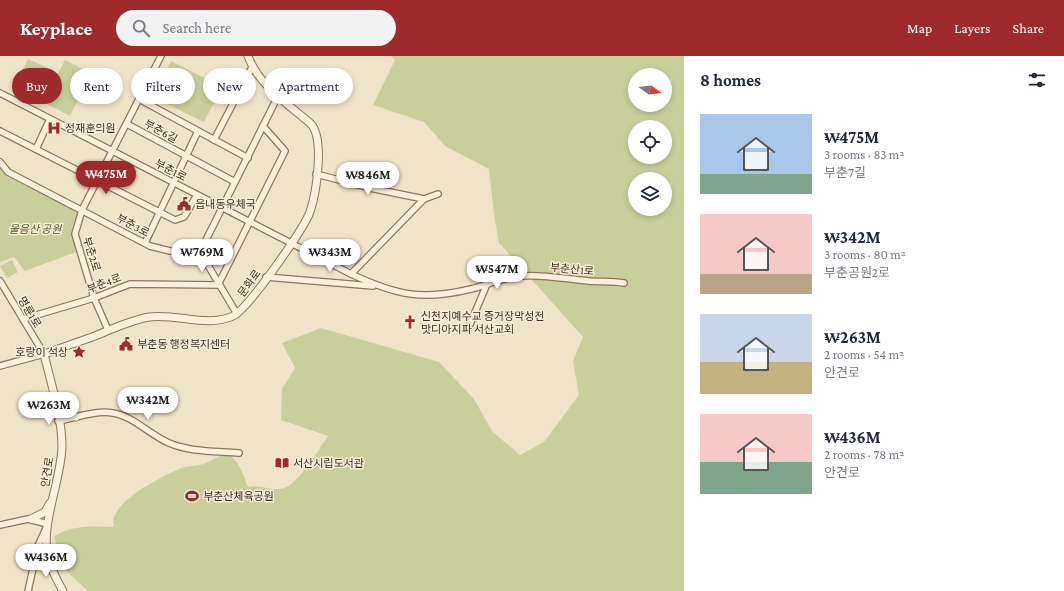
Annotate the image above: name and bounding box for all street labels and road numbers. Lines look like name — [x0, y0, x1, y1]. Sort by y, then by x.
street label: 부춘6길 — [142, 117, 180, 145]
street label: 부춘1로 — [153, 157, 189, 183]
street label: 부춘3로 — [114, 211, 152, 239]
street label: 부춘2로 — [81, 235, 103, 273]
street label: 부춘산1로 — [549, 261, 595, 277]
street label: 문화로 — [235, 267, 263, 299]
street label: 부춘4로 — [85, 271, 123, 295]
street label: 명륜1로 — [16, 294, 44, 330]
street label: 안견로 — [39, 456, 55, 488]

